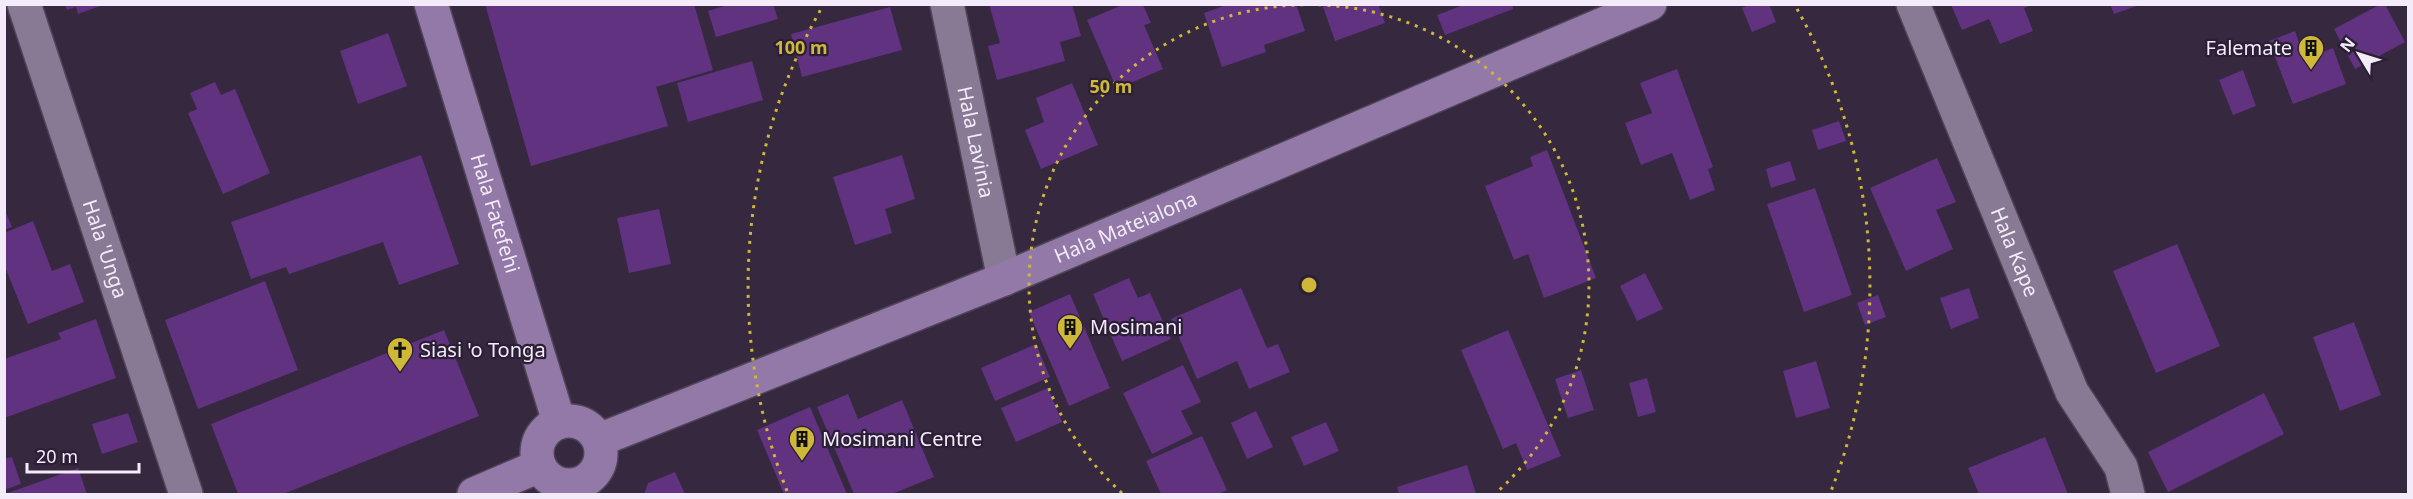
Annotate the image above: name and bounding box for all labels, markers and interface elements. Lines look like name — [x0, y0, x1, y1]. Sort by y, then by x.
north arrow — [2329, 24, 2389, 84]
building icon: Falemate — [2296, 33, 2326, 71]
text: N — [2335, 33, 2360, 57]
place label: Falemate — [2206, 34, 2292, 61]
text: 100 m — [774, 35, 828, 59]
text: 50 m — [1090, 74, 1132, 98]
street label: Hala Lavinia — [951, 84, 1001, 200]
street label: Hala Fatefehi — [465, 150, 527, 276]
street label: Hala Mateialona — [1050, 184, 1201, 269]
street label: Hala 'Unga — [77, 196, 134, 302]
street label: Hala Kape — [1985, 203, 2046, 301]
centre of rings — [1299, 275, 1319, 295]
building icon: Mosimani — [1055, 312, 1085, 350]
place label: Mosimani — [1090, 313, 1182, 340]
church icon: Siasi 'o Tonga — [385, 335, 415, 373]
place label: Siasi 'o Tonga — [420, 336, 546, 363]
building icon: Mosimani Centre — [787, 424, 817, 462]
place label: Mosimani Centre — [822, 425, 982, 452]
scale bar — [27, 436, 140, 474]
text: 20 m — [36, 444, 78, 468]

